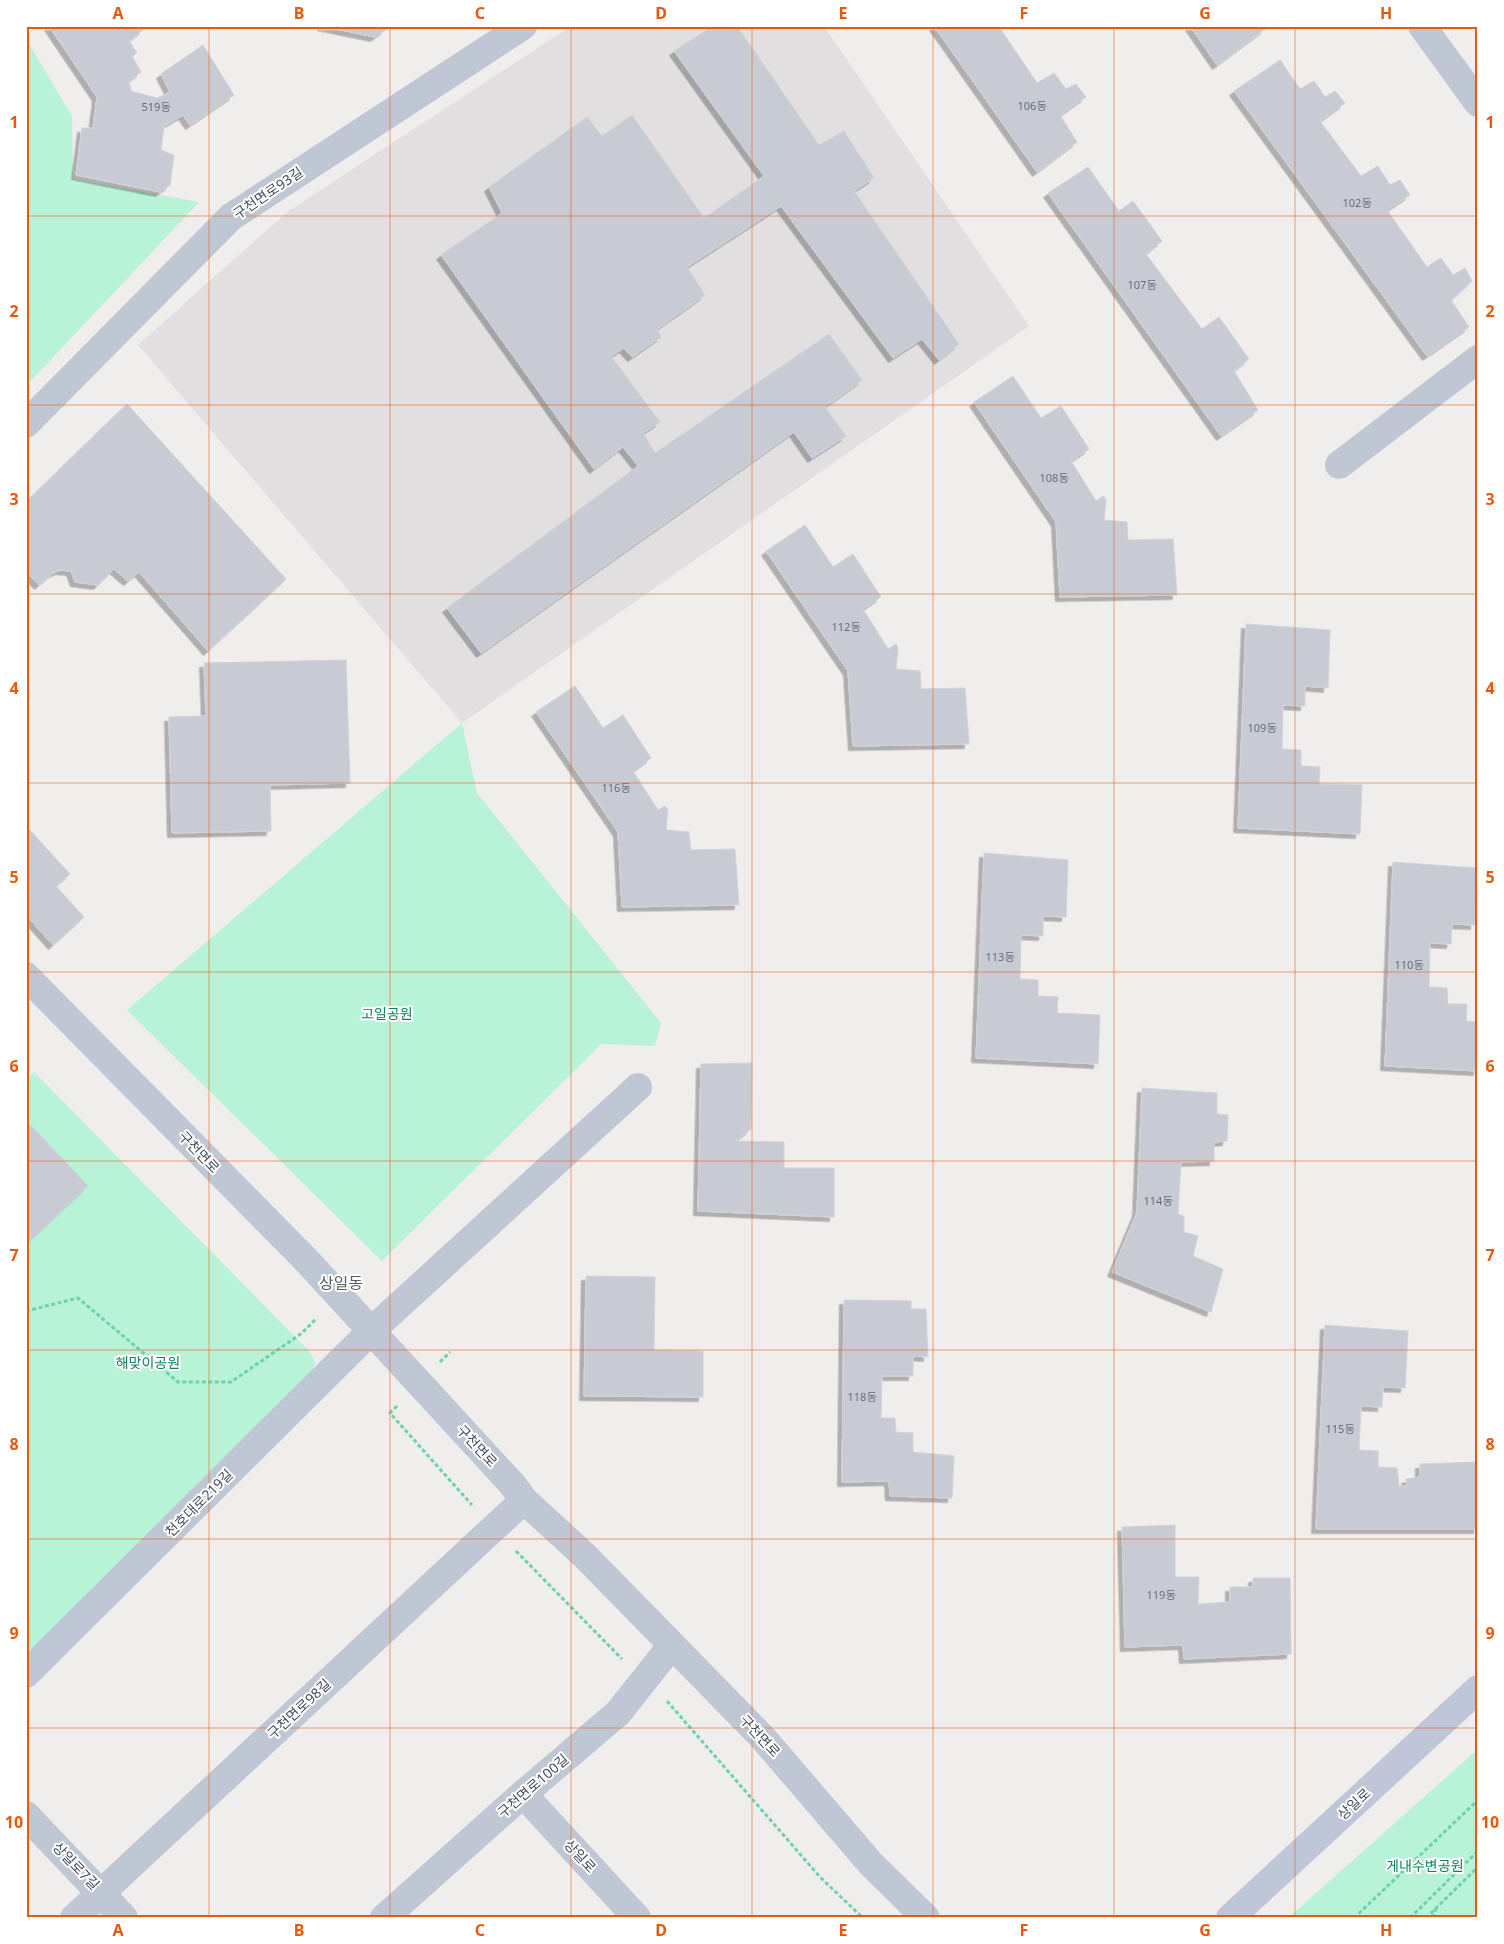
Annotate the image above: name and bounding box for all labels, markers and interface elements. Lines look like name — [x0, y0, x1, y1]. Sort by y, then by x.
text: A — [112, 2, 124, 24]
text: B — [294, 2, 304, 24]
text: C — [475, 2, 485, 24]
text: D — [655, 2, 667, 24]
text: E — [839, 2, 848, 24]
text: F — [1020, 2, 1028, 24]
text: G — [1199, 2, 1211, 24]
text: H — [1380, 2, 1392, 24]
house number: 106동 — [1018, 98, 1047, 113]
house number: 519동 — [142, 99, 171, 114]
text: 1 — [9, 111, 19, 133]
text: 1 — [1485, 111, 1495, 133]
street label: 구천면로93길 — [229, 162, 306, 223]
house number: 102동 — [1343, 195, 1372, 210]
house number: 107동 — [1128, 277, 1157, 292]
text: 2 — [9, 300, 19, 322]
text: 2 — [1485, 300, 1495, 322]
house number: 108동 — [1040, 470, 1069, 485]
text: 3 — [9, 488, 19, 510]
text: 3 — [1485, 488, 1495, 510]
house number: 112동 — [832, 619, 861, 634]
text: 4 — [9, 677, 19, 699]
text: 4 — [1485, 677, 1495, 699]
house number: 109동 — [1248, 720, 1277, 735]
house number: 116동 — [602, 780, 631, 795]
text: 5 — [9, 866, 19, 888]
text: 5 — [1485, 866, 1495, 888]
house number: 113동 — [986, 949, 1015, 964]
house number: 110동 — [1395, 957, 1424, 972]
park label: 고일공원 — [361, 1004, 413, 1023]
text: 6 — [9, 1055, 19, 1077]
text: 6 — [1485, 1055, 1495, 1077]
street label: 구천면로 — [175, 1127, 224, 1177]
house number: 114동 — [1144, 1193, 1173, 1208]
text: 7 — [9, 1244, 19, 1266]
text: 7 — [1485, 1244, 1495, 1266]
district label: 상일동 — [319, 1272, 363, 1294]
park label: 해맞이공원 — [116, 1353, 180, 1372]
house number: 118동 — [848, 1389, 877, 1404]
street label: 구천면로 — [453, 1420, 502, 1471]
house number: 115동 — [1326, 1421, 1355, 1436]
text: 8 — [9, 1433, 19, 1455]
text: 8 — [1485, 1433, 1495, 1455]
street label: 천호대로219길 — [161, 1465, 237, 1541]
house number: 119동 — [1147, 1587, 1176, 1602]
text: 9 — [9, 1622, 19, 1644]
text: 9 — [1485, 1622, 1495, 1644]
street label: 구천면로98길 — [263, 1674, 335, 1743]
street label: 구천면로 — [736, 1710, 785, 1761]
street label: 구천면로100길 — [493, 1749, 572, 1822]
street label: 상일로 — [1333, 1783, 1374, 1824]
text: 10 — [5, 1811, 23, 1833]
text: 10 — [1481, 1811, 1499, 1833]
street label: 상일로 — [560, 1835, 601, 1876]
street label: 상일로7길 — [49, 1838, 104, 1894]
park label: 게내수변공원 — [1386, 1856, 1464, 1875]
text: A — [112, 1919, 124, 1941]
text: B — [294, 1919, 304, 1941]
text: C — [475, 1919, 485, 1941]
text: D — [655, 1919, 667, 1941]
text: E — [839, 1919, 848, 1941]
text: F — [1020, 1919, 1028, 1941]
text: G — [1199, 1919, 1211, 1941]
text: H — [1380, 1919, 1392, 1941]

